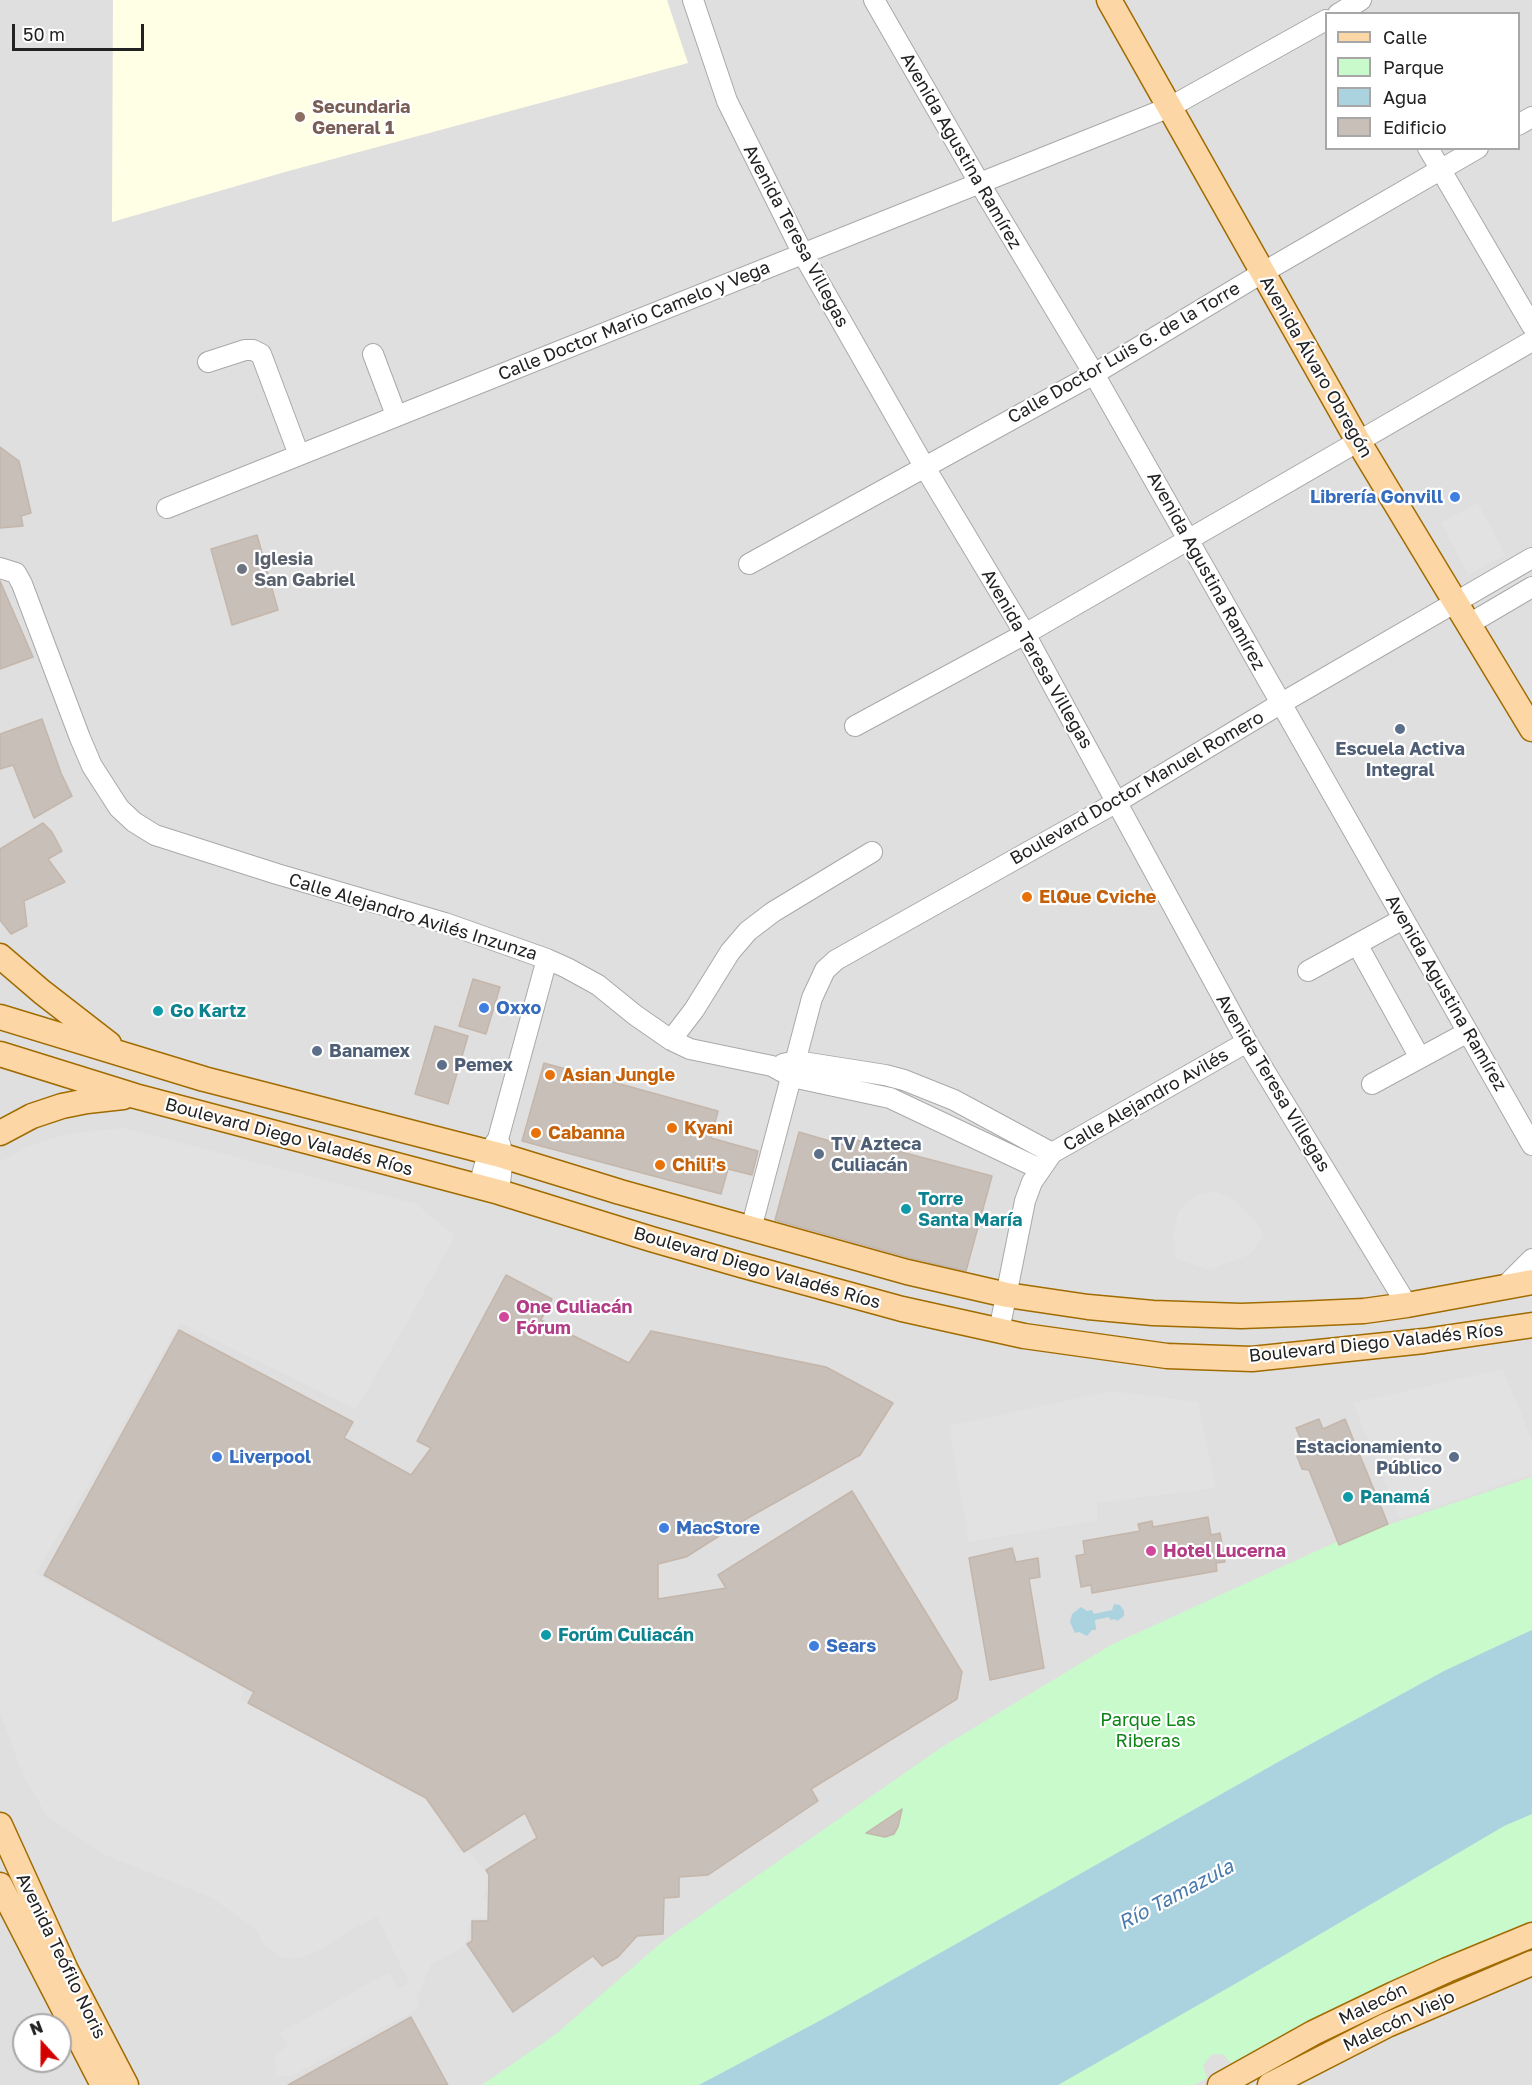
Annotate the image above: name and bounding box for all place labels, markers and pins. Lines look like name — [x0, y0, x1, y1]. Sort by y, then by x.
place label: Secundaria General 1 — [312, 96, 411, 138]
marker: Secundaria General 1 — [293, 110, 307, 124]
place label: Librería Gonvill — [1310, 486, 1443, 508]
marker: Librería Gonvill — [1448, 490, 1462, 504]
place label: Iglesia San Gabriel — [254, 548, 355, 590]
marker: Iglesia San Gabriel — [235, 562, 249, 576]
marker: Escuela Activa Integral — [1393, 722, 1407, 736]
place label: Escuela Activa Integral — [1335, 738, 1465, 780]
place label: ElQue Cviche — [1039, 886, 1156, 908]
marker: ElQue Cviche — [1020, 890, 1034, 904]
place label: Oxxo — [496, 997, 541, 1019]
place label: Go Kartz — [170, 1000, 246, 1022]
marker: Oxxo — [477, 1001, 491, 1015]
marker: Go Kartz — [151, 1004, 165, 1018]
place label: Banamex — [329, 1040, 410, 1062]
marker: Banamex — [310, 1044, 324, 1058]
place label: Pemex — [454, 1054, 513, 1076]
marker: Pemex — [435, 1058, 449, 1072]
place label: Asian Jungle — [562, 1064, 675, 1086]
marker: Asian Jungle — [543, 1068, 557, 1082]
place label: Kyani — [684, 1117, 733, 1139]
marker: Kyani — [665, 1121, 679, 1135]
place label: Cabanna — [548, 1122, 625, 1144]
marker: Cabanna — [529, 1126, 543, 1140]
place label: TV Azteca Culiacán — [831, 1133, 922, 1176]
marker: TV Azteca Culiacán — [812, 1147, 826, 1161]
place label: Chili's — [672, 1154, 726, 1176]
marker: Chili's — [653, 1158, 667, 1172]
place label: Torre Santa María — [918, 1188, 1022, 1230]
marker: Torre Santa María — [899, 1202, 913, 1216]
place label: One Culiacán Fórum — [516, 1296, 632, 1338]
marker: One Culiacán Fórum — [497, 1310, 511, 1324]
place label: Estacionamiento Público — [1296, 1436, 1442, 1478]
place label: Liverpool — [229, 1446, 311, 1468]
marker: Liverpool — [210, 1450, 224, 1464]
marker: Estacionamiento Público — [1447, 1450, 1461, 1464]
place label: Panamá — [1360, 1486, 1430, 1508]
marker: Panamá — [1341, 1490, 1355, 1504]
place label: MacStore — [676, 1517, 760, 1539]
marker: MacStore — [657, 1521, 671, 1535]
place label: Hotel Lucerna — [1163, 1540, 1286, 1562]
marker: Hotel Lucerna — [1144, 1544, 1158, 1558]
place label: Forúm Culiacán — [558, 1624, 694, 1646]
marker: Forúm Culiacán — [539, 1628, 553, 1642]
place label: Sears — [826, 1635, 876, 1657]
marker: Sears — [807, 1639, 821, 1653]

